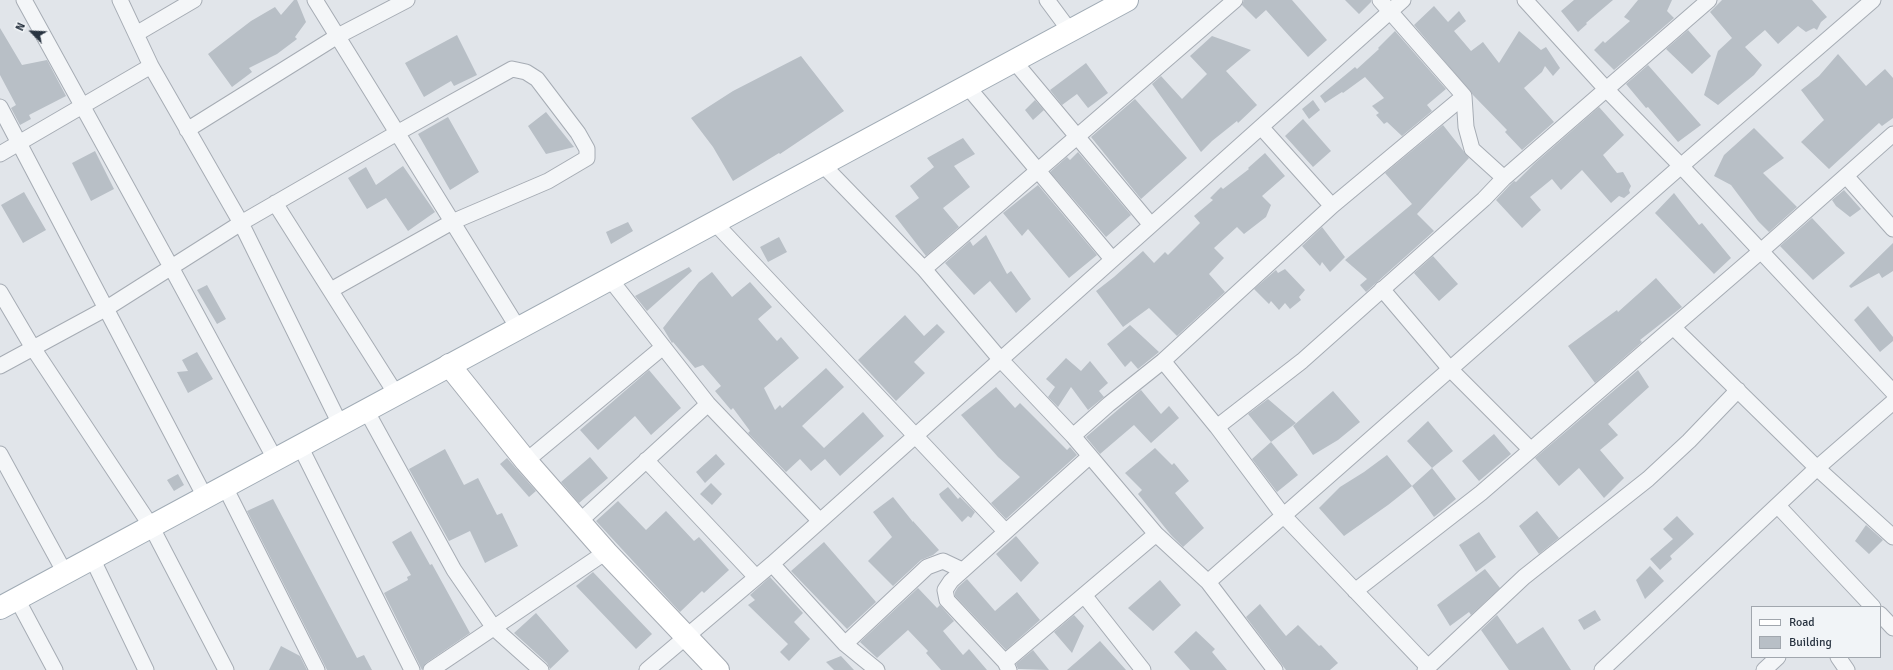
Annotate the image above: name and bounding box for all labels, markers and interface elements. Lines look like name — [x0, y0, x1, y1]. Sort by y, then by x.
north arrow — [12, 12, 52, 52]
text: N — [13, 21, 28, 33]
legend — [1751, 606, 1881, 658]
text: Road — [1789, 615, 1815, 630]
text: Building — [1789, 635, 1832, 650]

